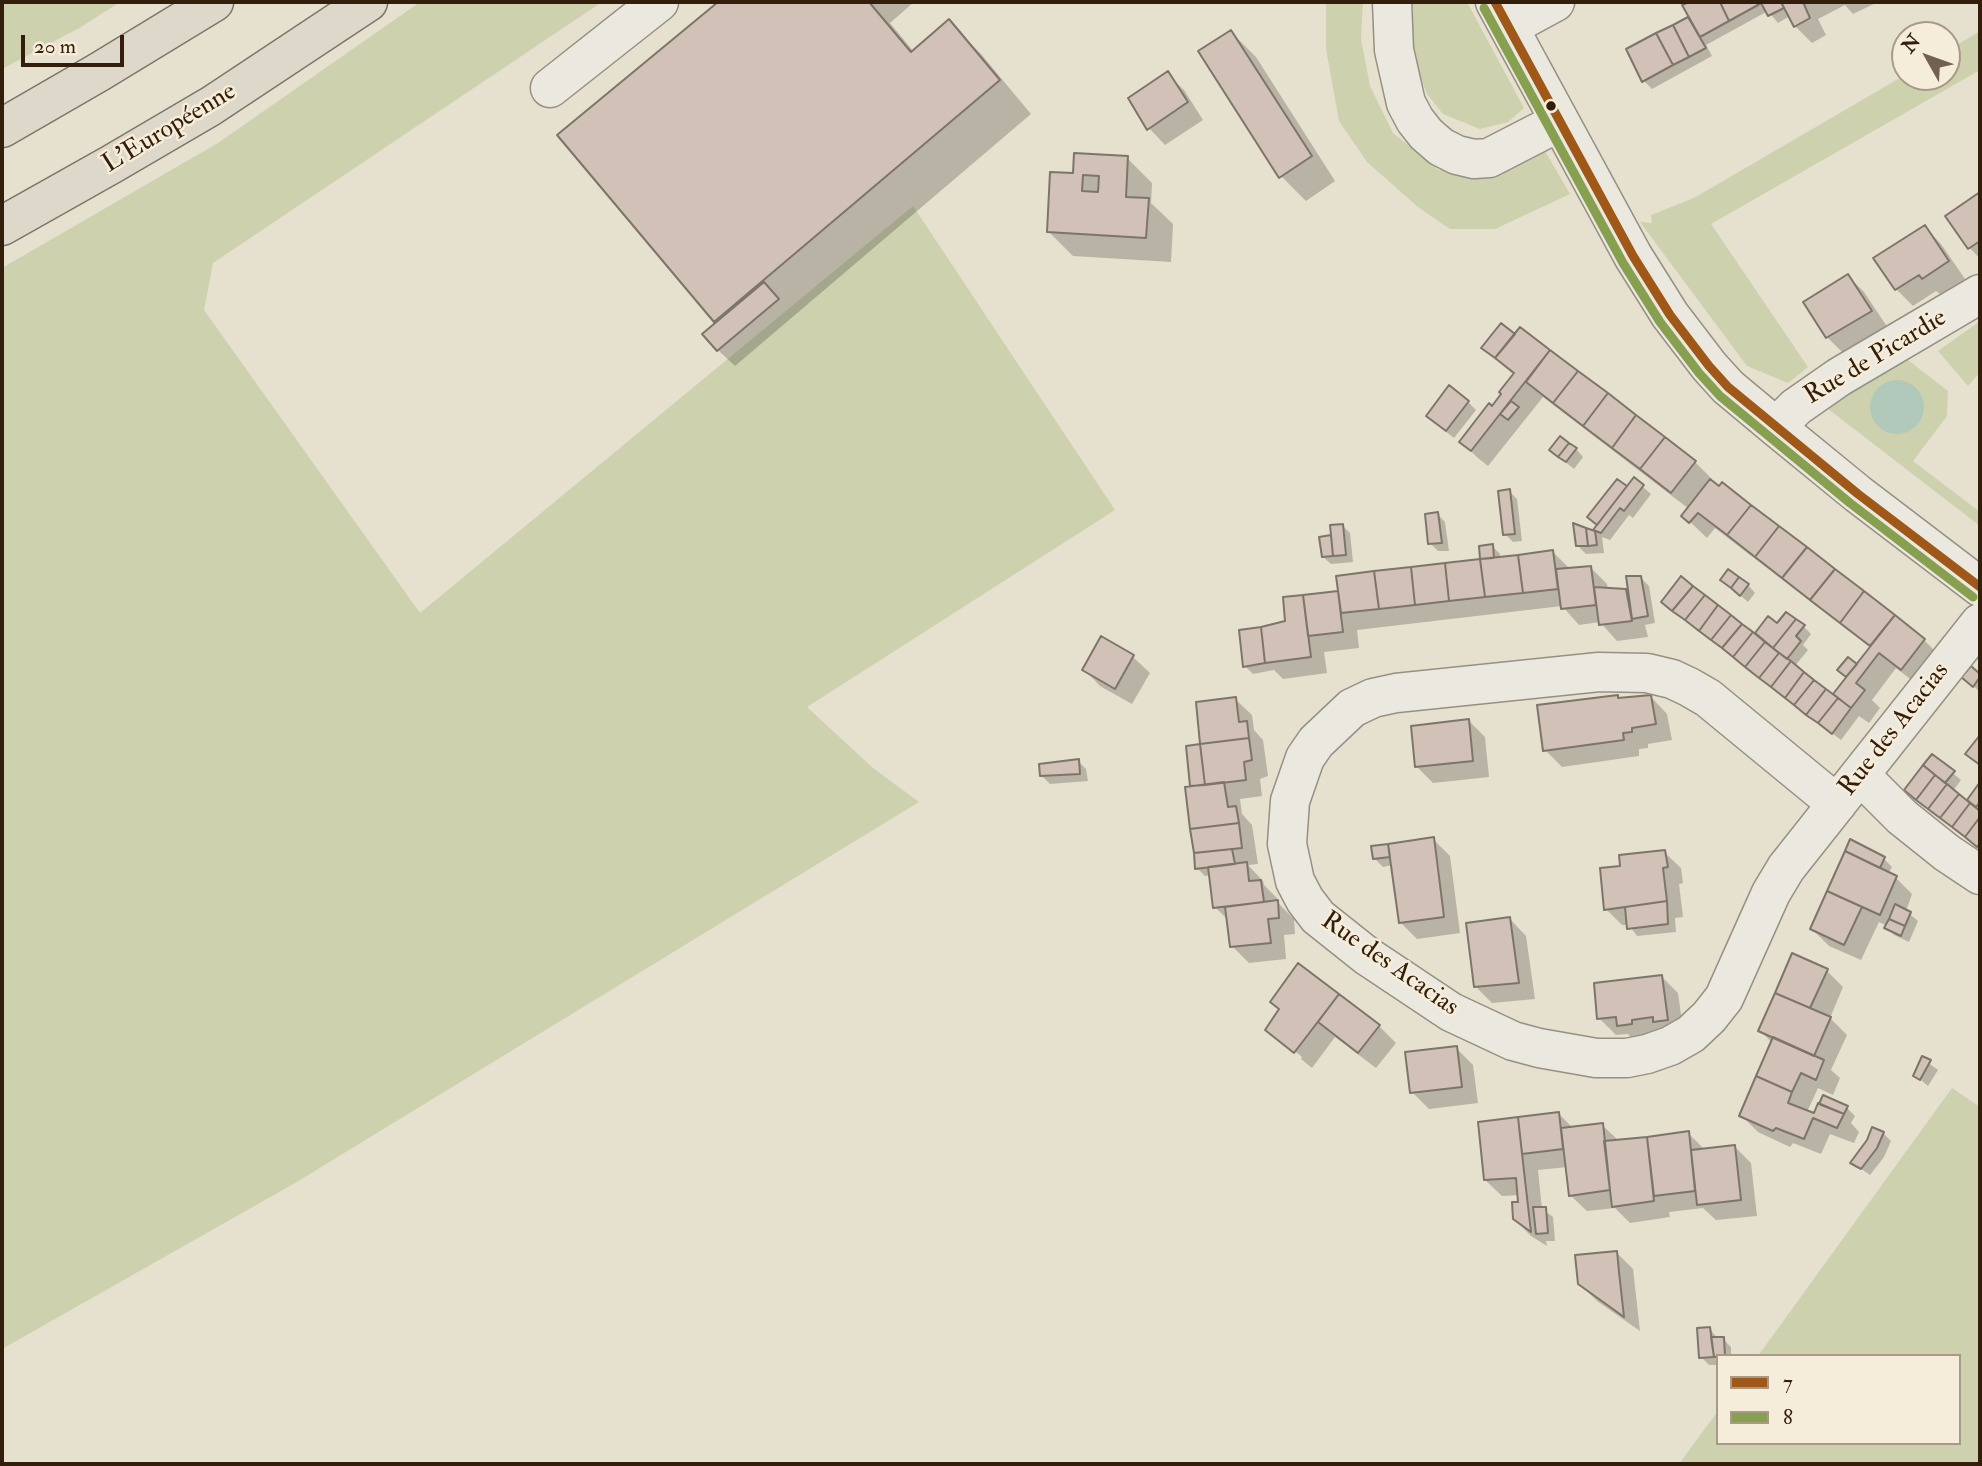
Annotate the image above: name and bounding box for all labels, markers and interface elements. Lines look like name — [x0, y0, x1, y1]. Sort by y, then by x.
scale bar — [24, 21, 128, 65]
north arrow — [1891, 21, 1961, 91]
text: N — [1897, 30, 1926, 58]
text: 20 m — [34, 33, 76, 60]
street label: L'Européenne — [98, 77, 242, 181]
unlabelled marker — [1544, 99, 1558, 113]
street label: Rue de Picardie — [1799, 303, 1953, 413]
street label: Rue des Acacias — [1833, 657, 1957, 803]
street label: Rue des Acacias — [1314, 906, 1464, 1024]
legend — [1716, 1354, 1961, 1445]
text: 7 — [1783, 1369, 1793, 1396]
text: 8 — [1783, 1404, 1793, 1431]

